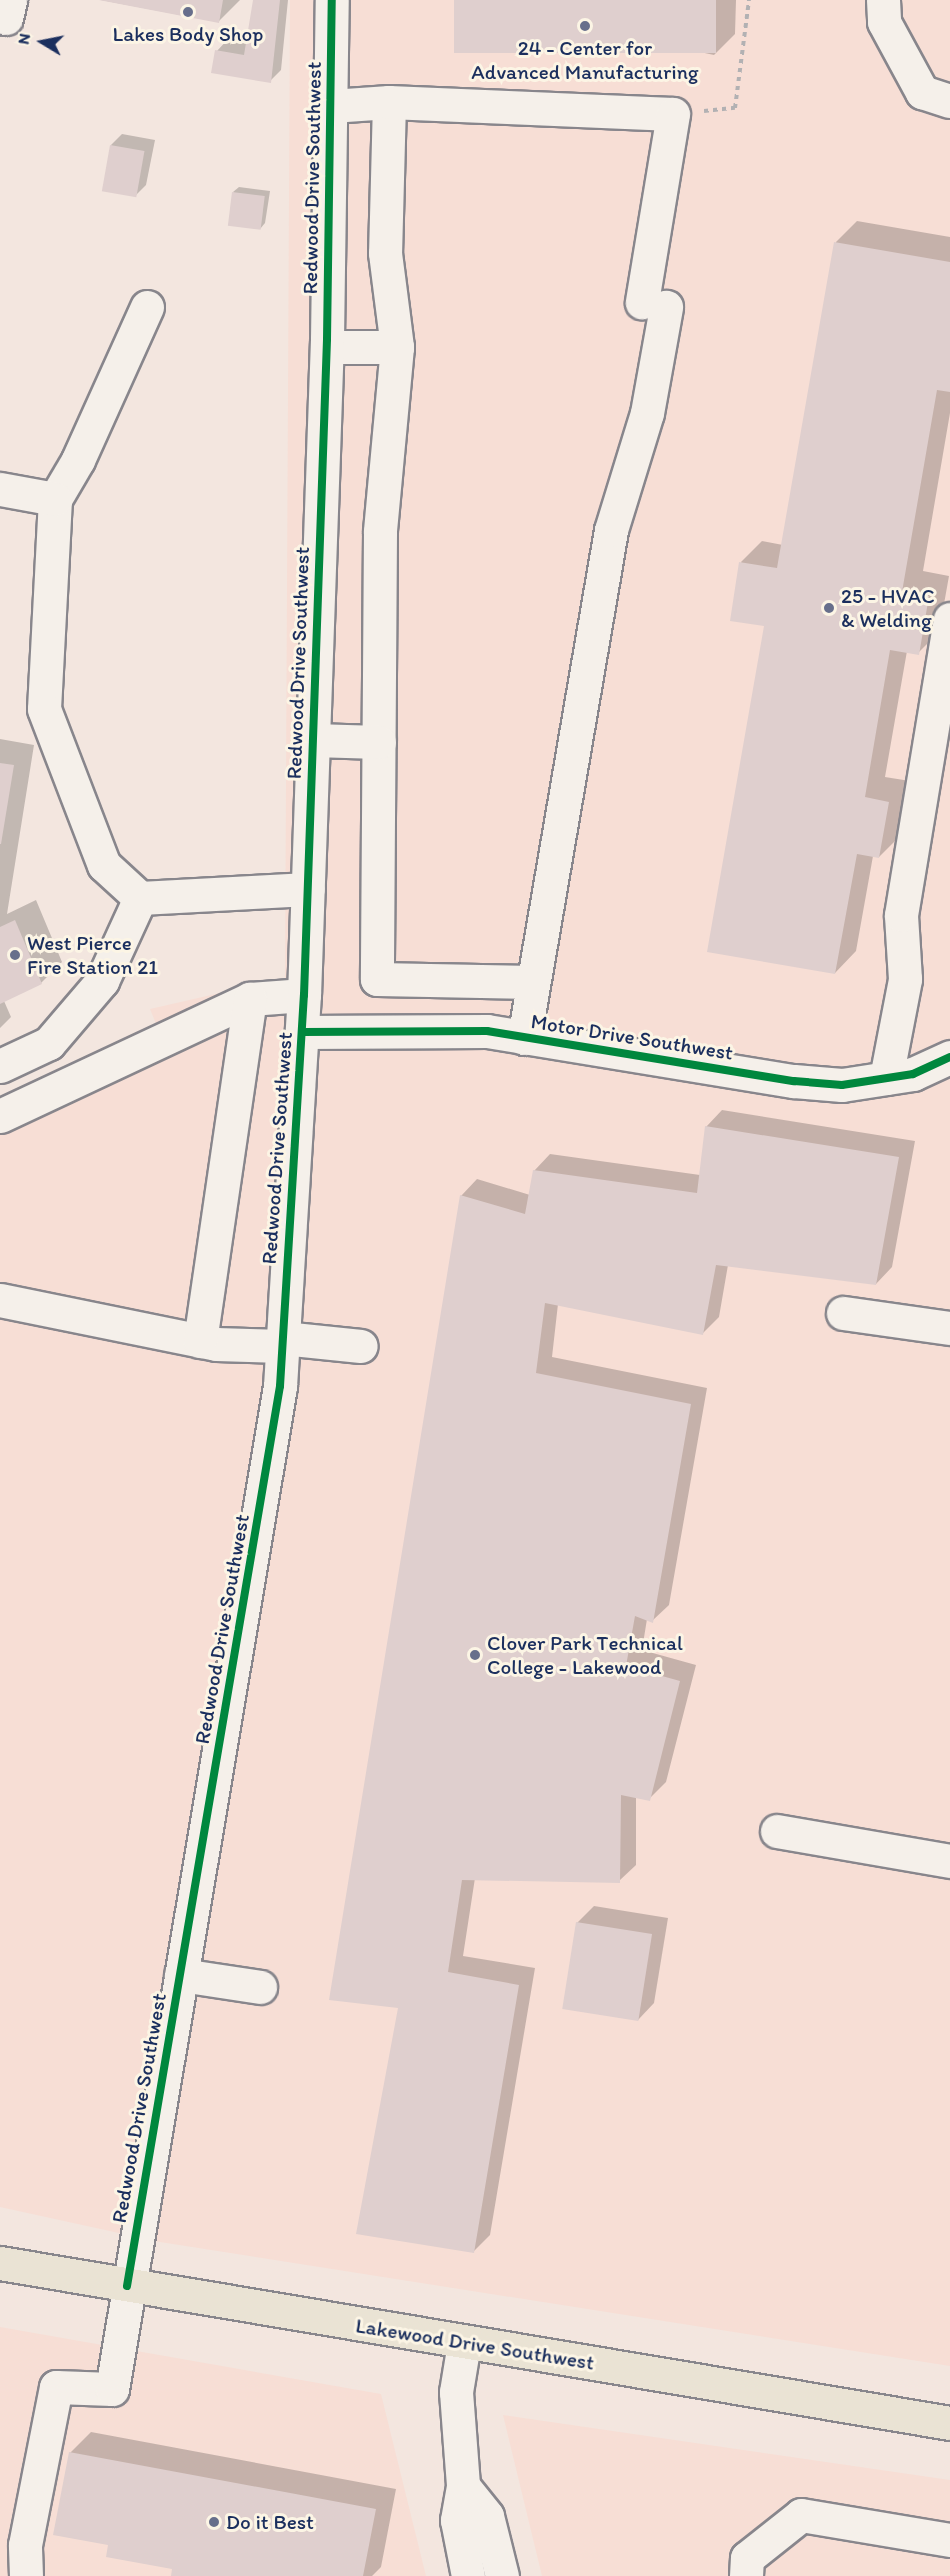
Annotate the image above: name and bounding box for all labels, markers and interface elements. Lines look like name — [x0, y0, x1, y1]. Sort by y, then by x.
marker: Lakes Body Shop — [181, 5, 195, 19]
north arrow — [12, 12, 72, 72]
marker: 24 - Center for Advanced Manufacturing — [578, 19, 592, 33]
place label: Lakes Body Shop — [112, 21, 264, 47]
text: N — [13, 32, 34, 46]
place label: 24 - Center for Advanced Manufacturing — [471, 35, 699, 85]
street label: Redwood Drive Southwest — [297, 62, 327, 294]
street label: Redwood Drive Southwest — [281, 547, 315, 779]
place label: 25 - HVAC & Welding — [841, 583, 935, 633]
marker: 25 - HVAC & Welding — [822, 601, 836, 615]
place label: West Pierce Fire Station 21 — [27, 930, 158, 980]
marker: West Pierce Fire Station 21 — [8, 948, 22, 962]
street label: Motor Drive Southwest — [529, 1009, 735, 1065]
street label: Redwood Drive Southwest — [256, 1031, 298, 1265]
street label: Redwood Drive Southwest — [189, 1512, 255, 1746]
place label: Clover Park Technical College - Lakewood — [487, 1630, 680, 1680]
marker: Clover Park Technical College - Lakewood — [468, 1648, 482, 1662]
street label: Redwood Drive Southwest — [106, 1991, 172, 2225]
street label: Lakewood Drive Southwest — [354, 2313, 596, 2375]
place label: Do it Best — [226, 2509, 314, 2535]
marker: Do it Best — [207, 2515, 221, 2529]

